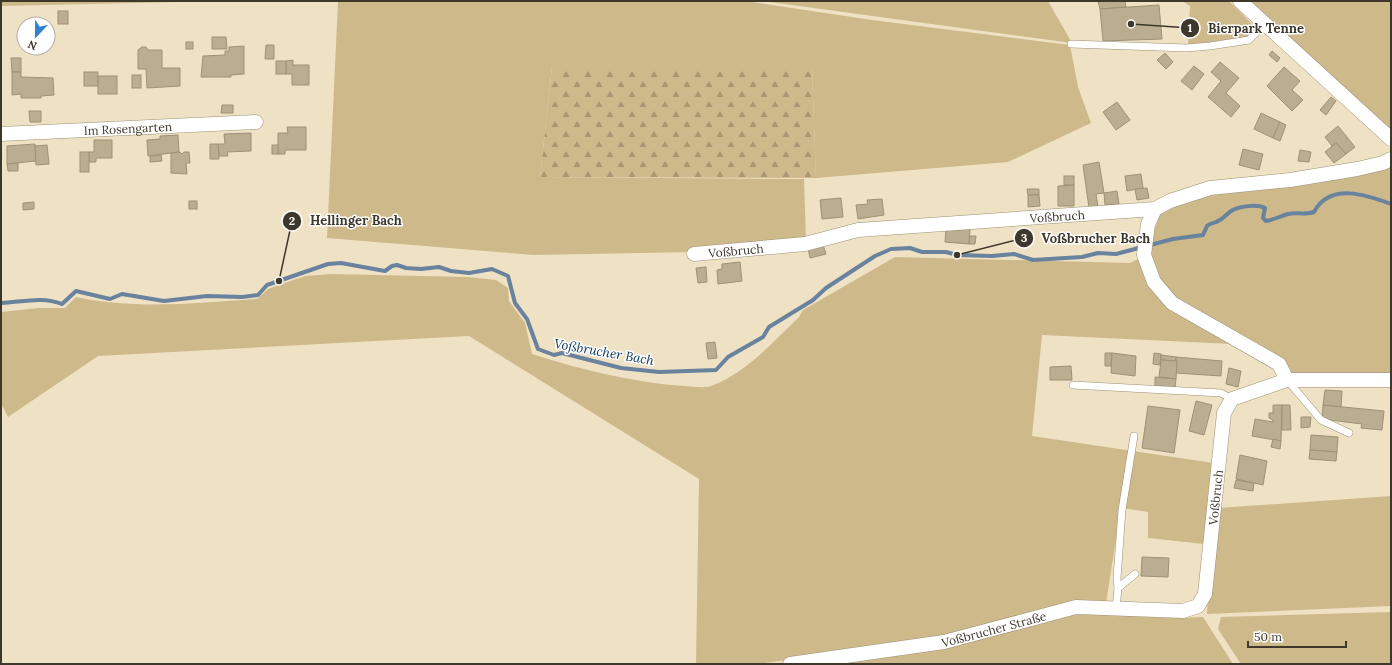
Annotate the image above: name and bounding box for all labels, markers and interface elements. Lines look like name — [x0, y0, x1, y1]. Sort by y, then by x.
north arrow — [16, 16, 56, 56]
callout: Bierpark Tenne — [1180, 16, 1312, 41]
text: 1 — [1188, 20, 1193, 35]
text: Bierpark Tenne — [1208, 20, 1304, 37]
text: N — [25, 37, 39, 53]
street label: Im Rosengarten — [83, 118, 172, 138]
street label: Voßbruch — [1028, 206, 1085, 225]
callout: Hellinger Bach — [282, 208, 410, 233]
text: Hellinger Bach — [310, 212, 402, 229]
text: 2 — [289, 213, 295, 228]
callout: Voßbrucher Bach — [1014, 226, 1159, 251]
text: 3 — [1021, 230, 1028, 245]
text: Voßbrucher Bach — [1042, 230, 1150, 247]
street label: Voßbruch — [707, 240, 764, 260]
water label: Voßbrucher Bach — [553, 335, 656, 369]
street label: Voßbruch — [1205, 469, 1225, 527]
street label: Voßbrucher Straße — [939, 608, 1048, 650]
scale bar — [1248, 623, 1346, 649]
text: 50 m — [1254, 629, 1282, 644]

